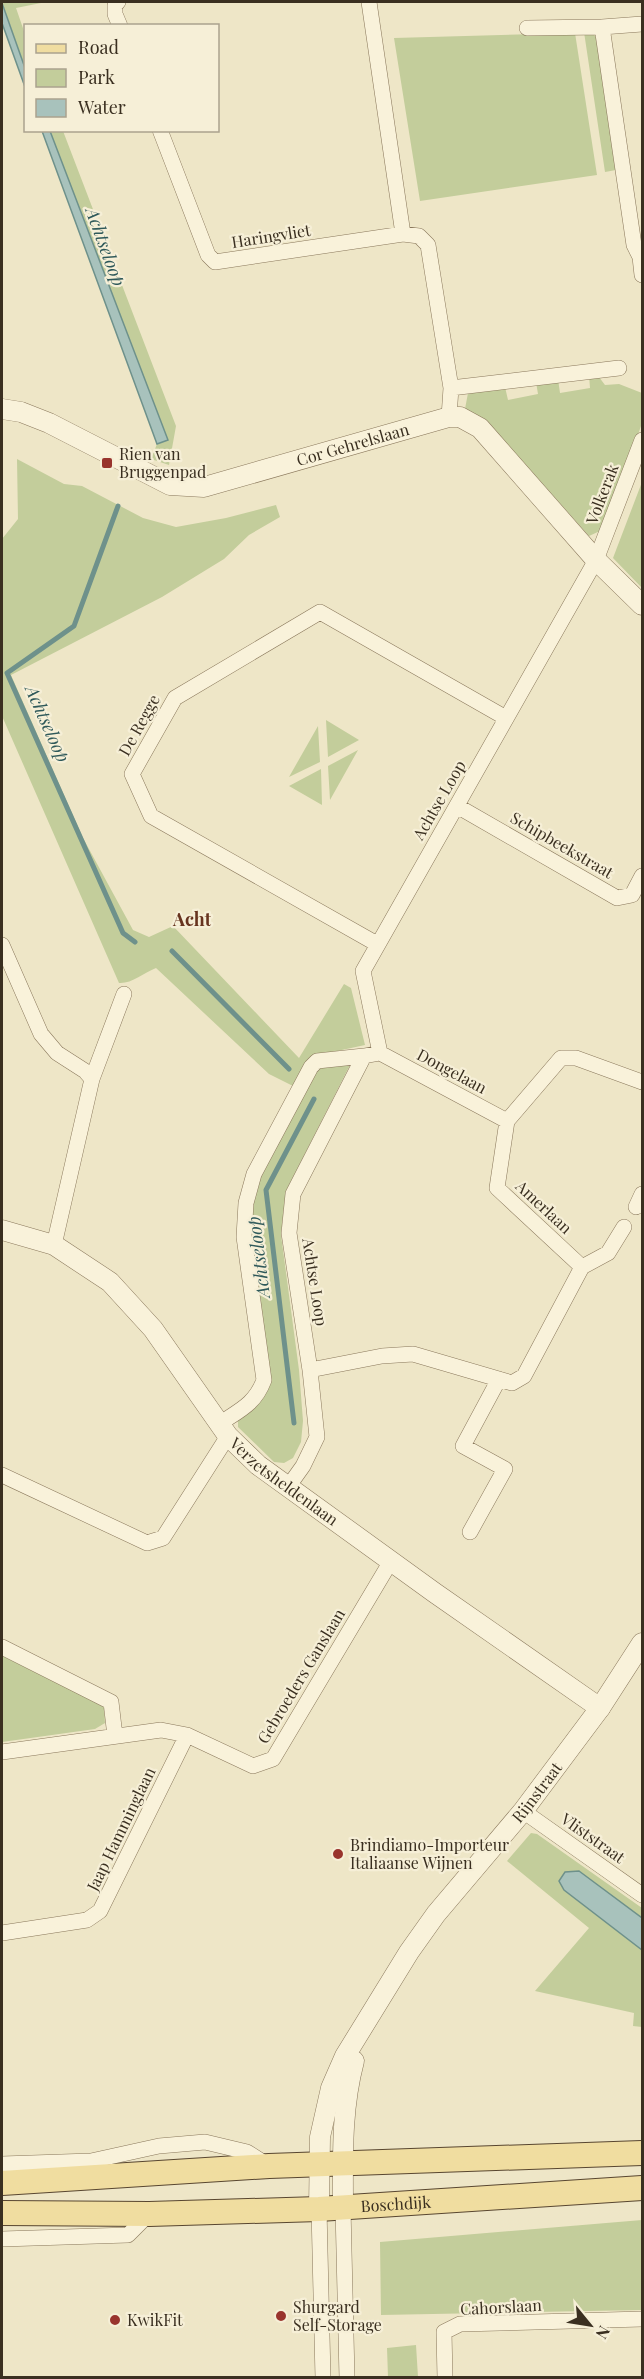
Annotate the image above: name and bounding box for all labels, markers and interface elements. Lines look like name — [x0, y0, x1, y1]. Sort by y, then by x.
legend — [24, 24, 219, 132]
text: Road — [78, 35, 119, 59]
text: Park — [78, 65, 115, 89]
text: Water — [77, 95, 126, 119]
water label: Achtseloop — [80, 202, 131, 289]
street label: Haringvliet — [230, 219, 312, 252]
street label: Cor Gehrelslaan — [294, 418, 412, 470]
place label: Rien van Bruggenpad — [119, 443, 206, 482]
marker: Rien van Bruggenpad — [100, 456, 114, 470]
street label: Volkerak — [580, 461, 623, 528]
water label: Achtseloop — [19, 679, 76, 766]
street label: De Regge — [113, 690, 164, 759]
street label: Achtse Loop — [407, 756, 470, 844]
street label: Schipbeekstraat — [507, 807, 618, 883]
district label: Acht — [172, 907, 212, 931]
street label: Dongelaan — [414, 1043, 491, 1098]
street label: Amerlaan — [511, 1175, 577, 1238]
water label: Achtseloop — [241, 1215, 275, 1301]
street label: Achtse Loop — [298, 1236, 333, 1327]
street label: Verzetsheldenlaan — [225, 1432, 343, 1530]
street label: Gebroeders Ganslaan — [252, 1604, 349, 1747]
street label: Rijnstraat — [507, 1757, 566, 1827]
street label: Jaap Hamminglaan — [81, 1763, 160, 1895]
street label: Vliststraat — [556, 1807, 630, 1867]
place label: Brindiamo-Importeur Italiaanse Wijnen — [350, 1834, 509, 1873]
marker: Brindiamo-Importeur Italiaanse Wijnen — [331, 1847, 345, 1861]
street label: Boschdijk — [360, 2191, 432, 2216]
street label: Cahorslaan — [460, 2294, 543, 2319]
north arrow — [560, 2295, 620, 2355]
place label: Shurgard Self-Storage — [293, 2296, 382, 2335]
place label: KwikFit — [127, 2309, 183, 2330]
marker: Shurgard Self-Storage — [274, 2309, 288, 2323]
marker: KwikFit — [108, 2313, 122, 2327]
text: N — [591, 2322, 615, 2343]

